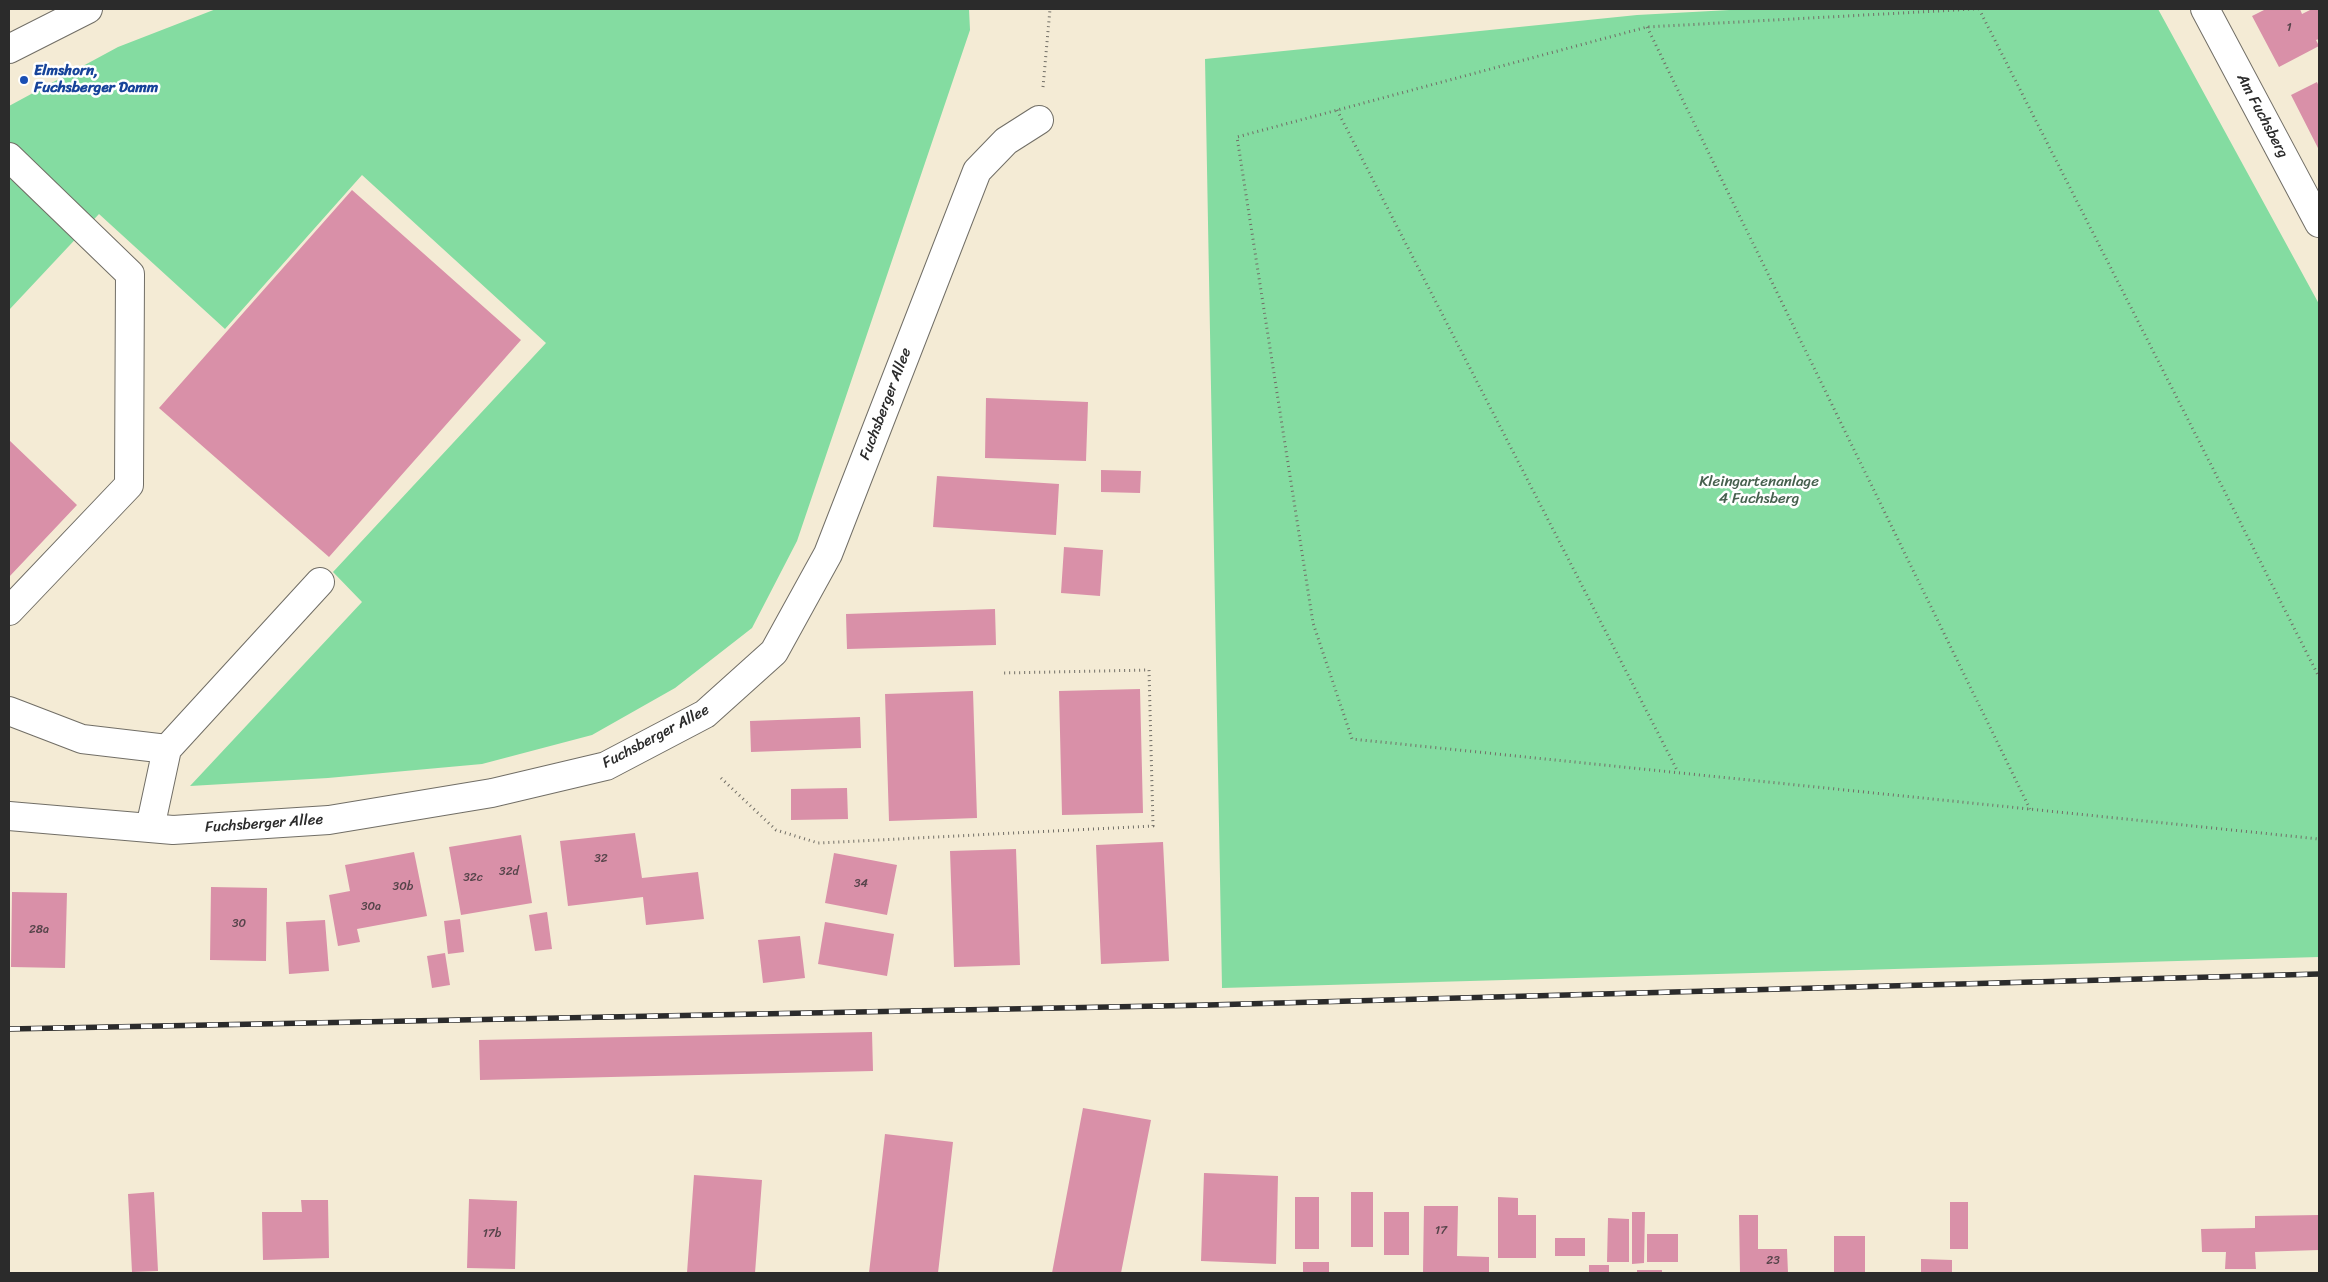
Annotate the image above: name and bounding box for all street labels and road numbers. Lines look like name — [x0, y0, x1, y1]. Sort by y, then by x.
street label: Am Fuchsberg — [2232, 71, 2292, 161]
street label: Fuchsberger Allee — [856, 345, 916, 463]
street label: Fuchsberger Allee — [599, 701, 713, 773]
street label: Fuchsberger Allee — [204, 811, 324, 837]

